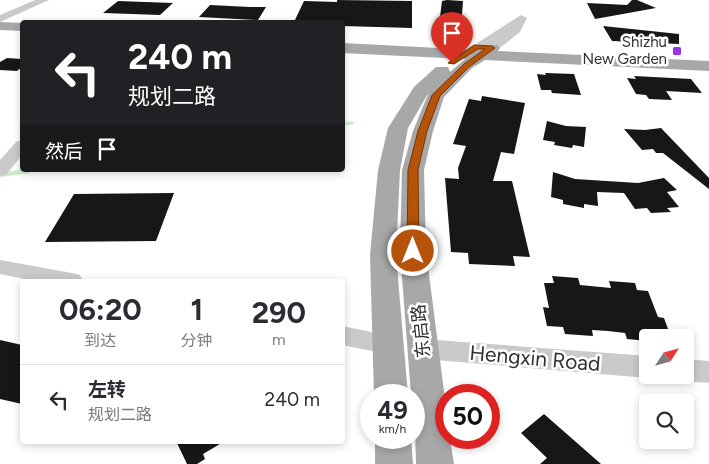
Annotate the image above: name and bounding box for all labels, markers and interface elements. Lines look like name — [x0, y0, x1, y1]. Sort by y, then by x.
pin — [431, 12, 473, 63]
icon: arrive — [438, 19, 466, 47]
place label: Shizhu New Garden — [582, 33, 667, 68]
text: 240 m — [128, 36, 232, 78]
icon: left — [45, 40, 110, 105]
marker: Shizhu New Garden — [671, 45, 683, 57]
text: 规划二路 — [128, 83, 216, 110]
icon: arrive — [93, 135, 121, 163]
text: 然后 — [45, 140, 83, 163]
position arrow — [386, 224, 438, 276]
text: 06:20 — [59, 291, 142, 328]
text: 1 — [190, 291, 203, 328]
text: 290 — [252, 294, 306, 331]
street label: 东启路 — [407, 303, 435, 359]
north arrow — [639, 329, 694, 384]
map controls — [639, 329, 694, 449]
text: m — [272, 330, 286, 349]
text: 到达 — [84, 331, 116, 350]
text: 分钟 — [181, 331, 213, 350]
street label: Hengxin Road — [468, 340, 602, 376]
text: 左转 — [88, 378, 126, 401]
speed limit sign: 50 — [435, 384, 500, 449]
icon: left — [45, 386, 73, 414]
text: 240 m — [265, 388, 320, 411]
button: search — [639, 394, 694, 449]
text: 49 — [377, 395, 408, 425]
text: 规划二路 — [88, 405, 152, 424]
text: km/h — [379, 422, 406, 436]

